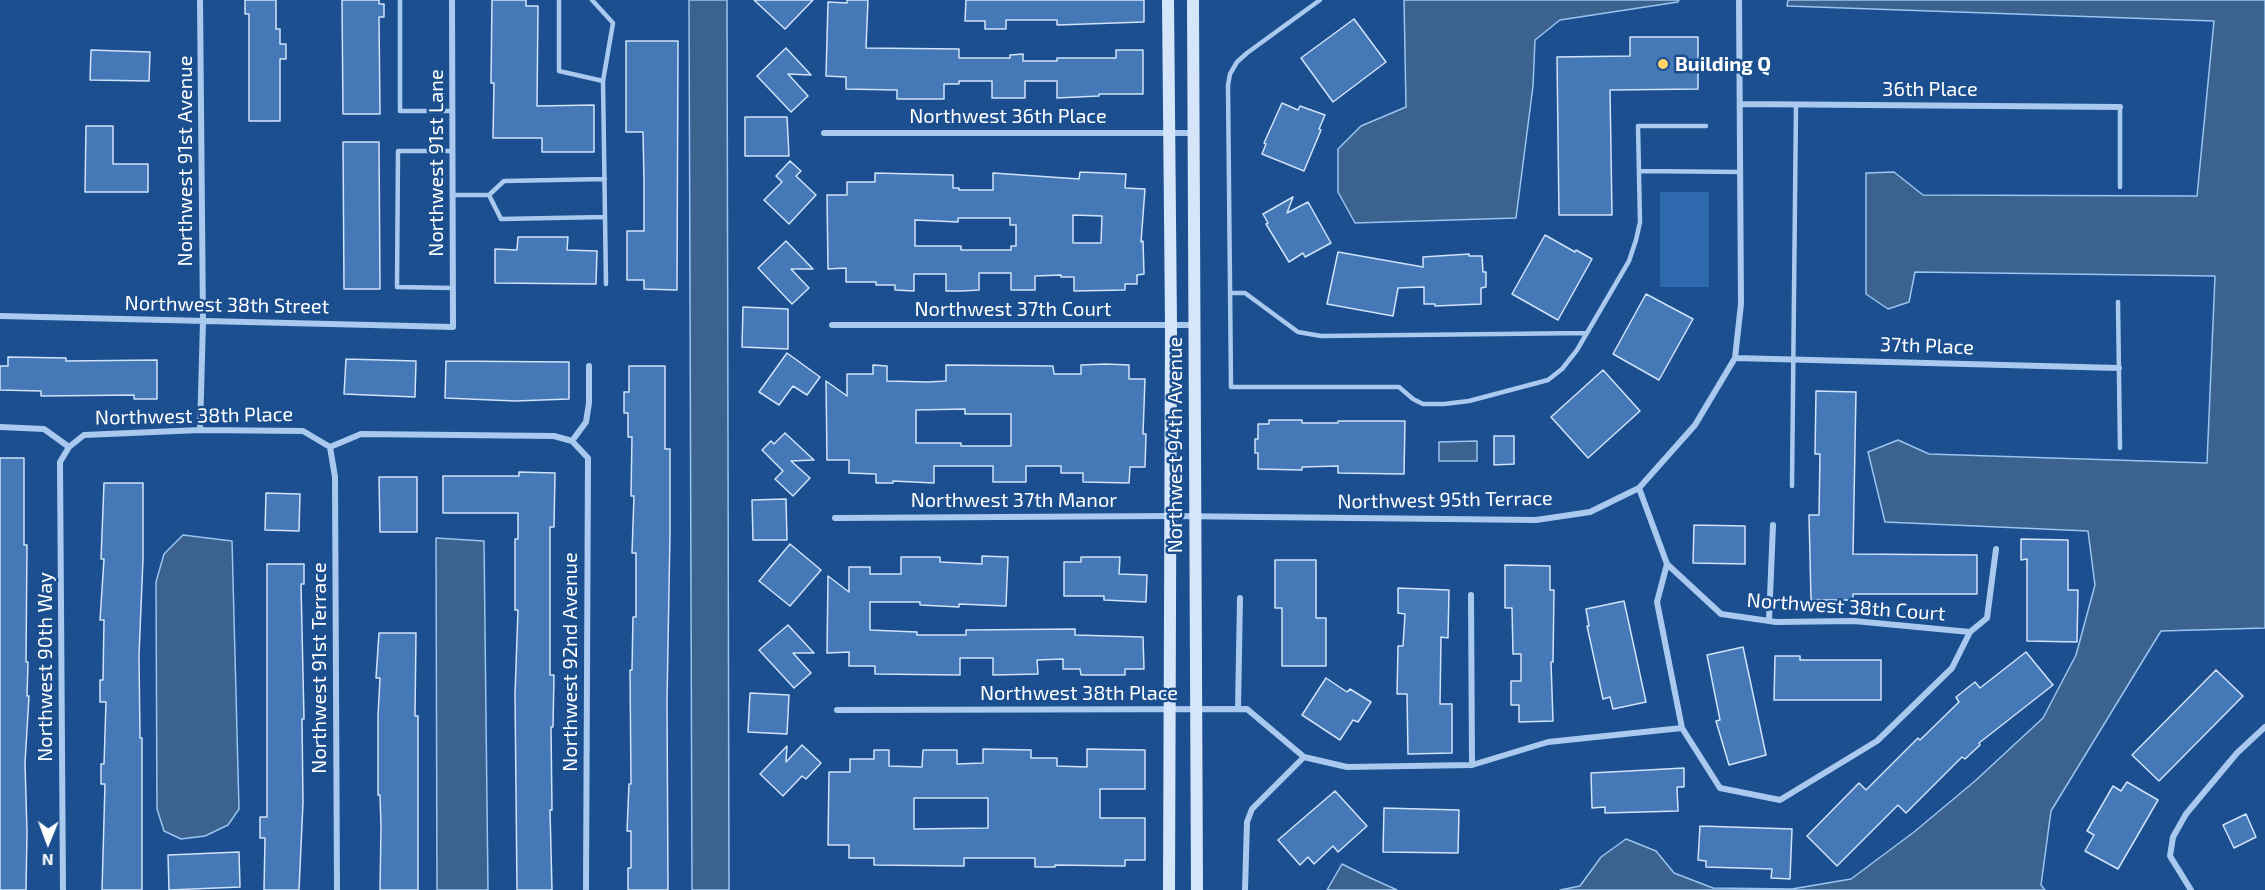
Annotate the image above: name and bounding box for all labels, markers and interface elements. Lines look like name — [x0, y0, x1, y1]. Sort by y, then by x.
place label: Building Q — [1675, 52, 1771, 76]
street label: Northwest 91st Avenue — [173, 56, 197, 266]
marker: Building Q — [1656, 57, 1670, 71]
street label: Northwest 91st Lane — [424, 69, 448, 257]
street label: 36th Place — [1882, 77, 1978, 101]
street label: Northwest 36th Place — [909, 104, 1107, 128]
street label: Northwest 38th Street — [124, 291, 330, 319]
street label: Northwest 37th Court — [915, 297, 1111, 321]
street label: 37th Place — [1880, 332, 1974, 360]
street label: Northwest 94th Avenue — [1163, 337, 1187, 553]
street label: Northwest 38th Place — [95, 402, 293, 430]
street label: Northwest 95th Terrace — [1337, 486, 1553, 514]
street label: Northwest 37th Manor — [911, 488, 1117, 512]
street label: Northwest 92nd Avenue — [558, 552, 582, 772]
street label: Northwest 91st Terrace — [307, 562, 331, 774]
street label: Northwest 90th Way — [33, 572, 57, 762]
street label: Northwest 38th Court — [1746, 588, 1946, 626]
street label: Northwest 38th Place — [980, 681, 1178, 705]
north arrow — [18, 812, 78, 872]
text: N — [42, 851, 54, 870]

